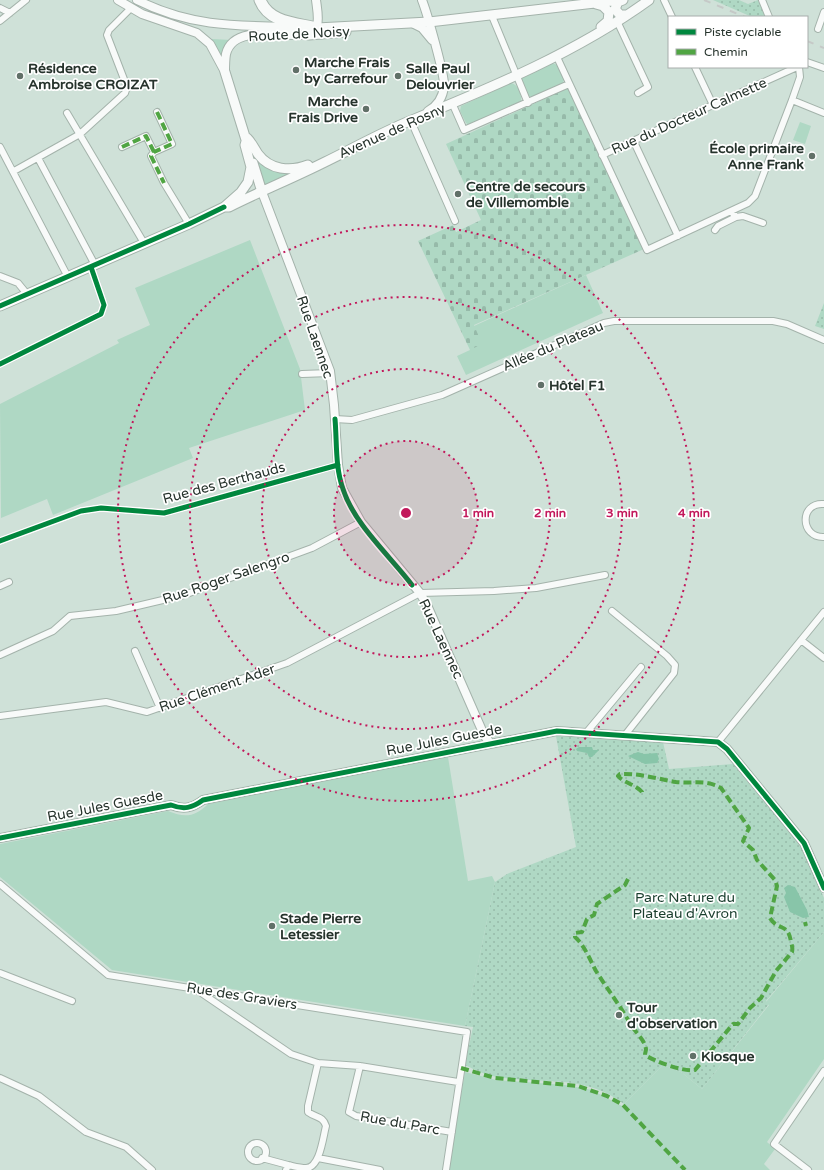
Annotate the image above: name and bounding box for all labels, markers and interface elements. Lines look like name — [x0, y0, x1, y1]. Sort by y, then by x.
legend — [668, 16, 808, 68]
street label: Route de Noisy — [248, 23, 351, 45]
text: Piste cyclable — [704, 25, 782, 39]
text: Chemin — [704, 45, 748, 59]
place label: Marche Frais by Carrefour — [304, 54, 390, 87]
place label: Résidence Ambroise CROIZAT — [28, 60, 158, 93]
place label: Salle Paul Delouvrier — [406, 60, 475, 93]
marker: Marche Frais by Carrefour — [291, 65, 301, 75]
marker: Résidence Ambroise CROIZAT — [15, 71, 25, 81]
marker: Salle Paul Delouvrier — [393, 71, 403, 81]
street label: Rue du Docteur Calmette — [609, 74, 769, 158]
place label: Marche Frais Drive — [288, 93, 358, 126]
street label: Avenue de Rosny — [336, 100, 449, 162]
marker: Marche Frais Drive — [361, 104, 371, 114]
place label: École primaire Anne Frank — [709, 140, 804, 173]
marker: École primaire Anne Frank — [807, 151, 817, 161]
place label: Centre de secours de Villemomble — [466, 178, 586, 211]
marker: Centre de secours de Villemomble — [453, 189, 463, 199]
street label: Rue Laennec — [293, 293, 337, 381]
street label: Allée du Plateau — [500, 317, 606, 375]
place label: Hôtel F1 — [549, 377, 605, 394]
marker: Hôtel F1 — [536, 380, 546, 390]
street label: Rue des Berthauds — [161, 458, 287, 507]
centre of rings — [399, 506, 413, 520]
text: 1 min — [462, 506, 494, 520]
text: 2 min — [534, 506, 566, 520]
text: 3 min — [606, 506, 638, 520]
text: 4 min — [678, 506, 710, 520]
street label: Rue Roger Salengro — [160, 548, 292, 608]
street label: Rue Laennec — [415, 596, 467, 682]
street label: Rue Clément Ader — [157, 660, 278, 716]
street label: Rue Jules Guesde — [385, 720, 503, 760]
street label: Rue Jules Guesde — [46, 786, 164, 826]
park label: Parc Nature du Plateau d'Avron — [632, 889, 738, 922]
place label: Stade Pierre Letessier — [280, 910, 361, 943]
marker: Stade Pierre Letessier — [267, 921, 277, 931]
street label: Rue des Graviers — [185, 979, 299, 1013]
place label: Tour d'observation — [626, 999, 717, 1032]
marker: Tour d'observation — [614, 1010, 624, 1020]
place label: Kiosque — [701, 1048, 754, 1065]
marker: Kiosque — [688, 1051, 698, 1061]
street label: Rue du Parc — [359, 1108, 441, 1138]

